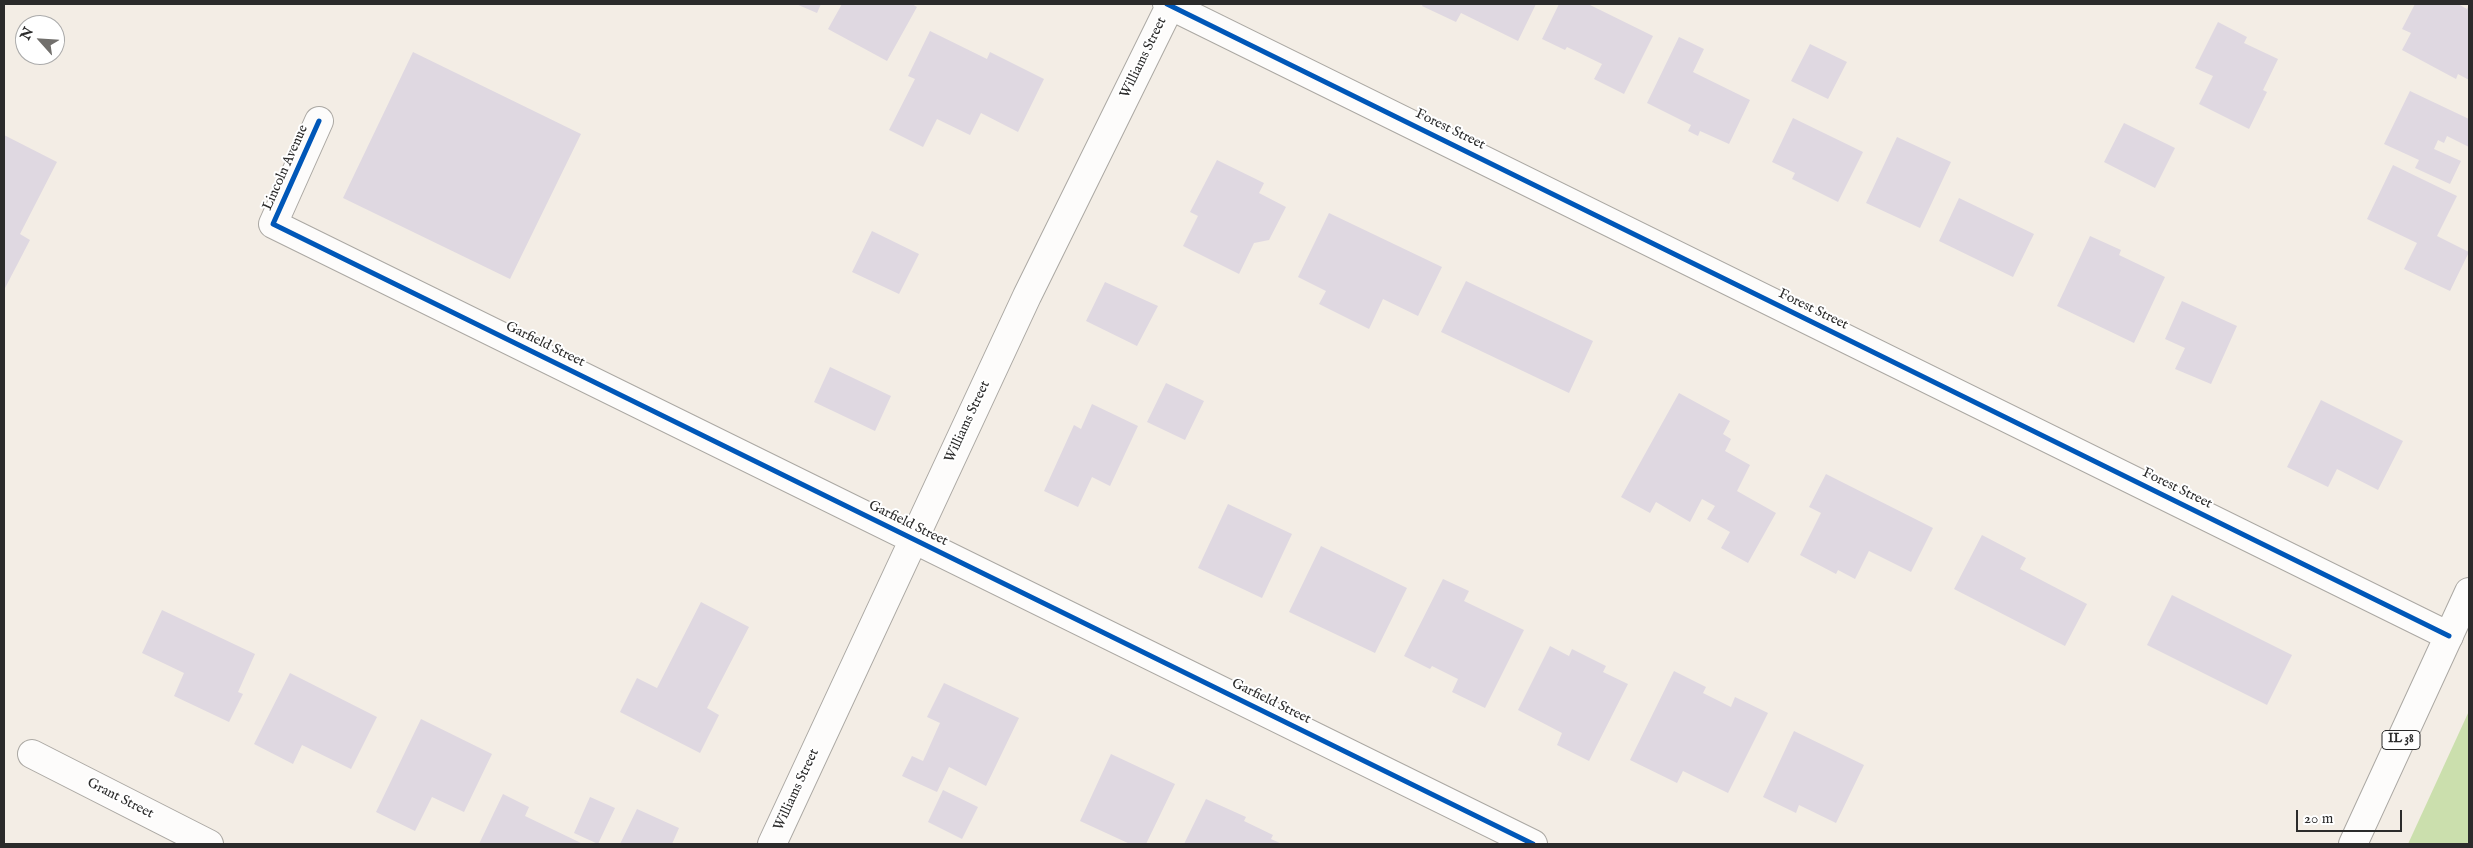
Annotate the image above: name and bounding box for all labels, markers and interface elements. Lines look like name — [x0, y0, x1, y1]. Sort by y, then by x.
north arrow — [15, 15, 65, 65]
street label: Williams Street — [1117, 15, 1171, 101]
text: N — [17, 24, 38, 43]
street label: Forest Street — [1412, 106, 1488, 154]
street label: Lincoln Avenue — [260, 123, 312, 213]
street label: Forest Street — [1775, 286, 1851, 334]
street label: Garfield Street — [503, 319, 587, 371]
street label: Williams Street — [942, 379, 994, 465]
street label: Forest Street — [2139, 465, 2215, 513]
street label: Garfield Street — [866, 498, 950, 550]
street label: Garfield Street — [1229, 676, 1313, 728]
road number: IL 38 — [2382, 730, 2420, 750]
street label: Williams Street — [771, 747, 823, 833]
street label: Grant Street — [84, 775, 156, 823]
scale bar — [2298, 800, 2404, 832]
text: 20 m — [2304, 809, 2333, 828]

